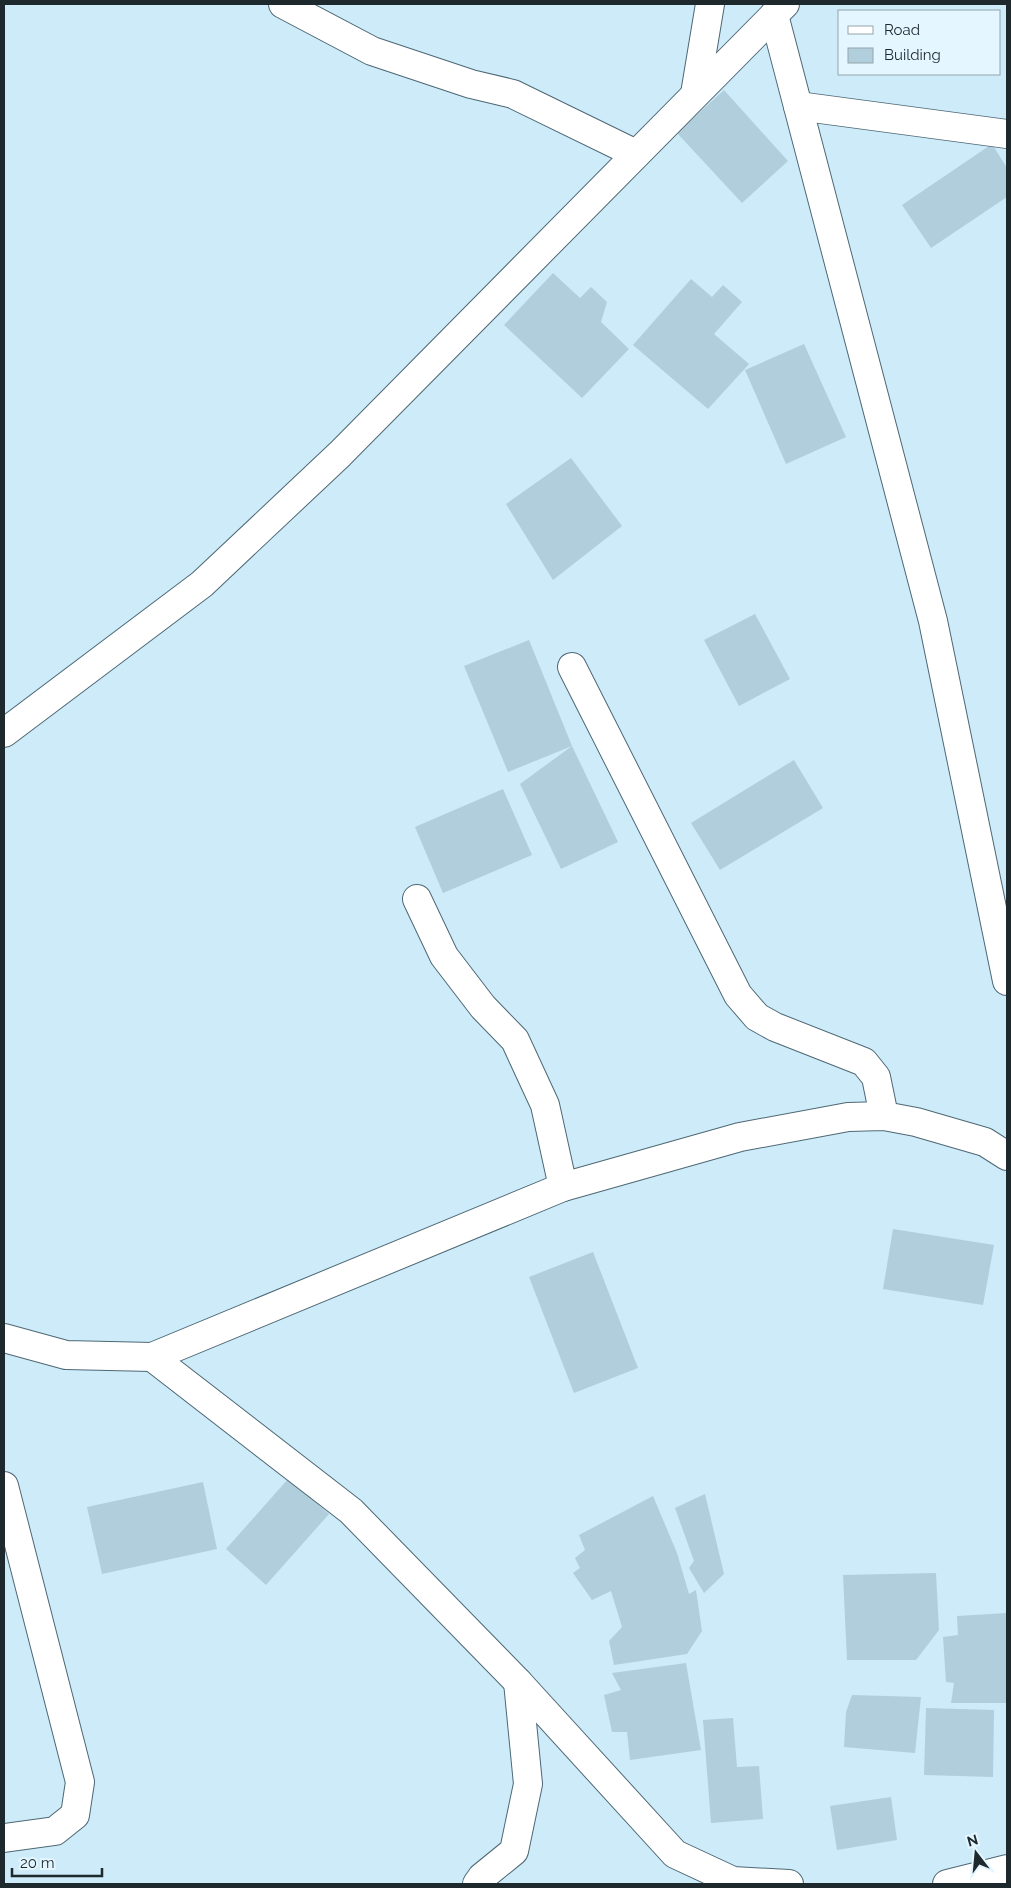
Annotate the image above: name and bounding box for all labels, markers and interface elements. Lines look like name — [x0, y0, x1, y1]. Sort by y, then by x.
legend — [838, 10, 1001, 75]
text: Road — [884, 21, 920, 39]
text: Building — [884, 46, 941, 64]
north arrow — [951, 1828, 1001, 1878]
text: N — [965, 1831, 980, 1850]
scale bar — [12, 1846, 102, 1878]
text: 20 m — [20, 1854, 55, 1872]

